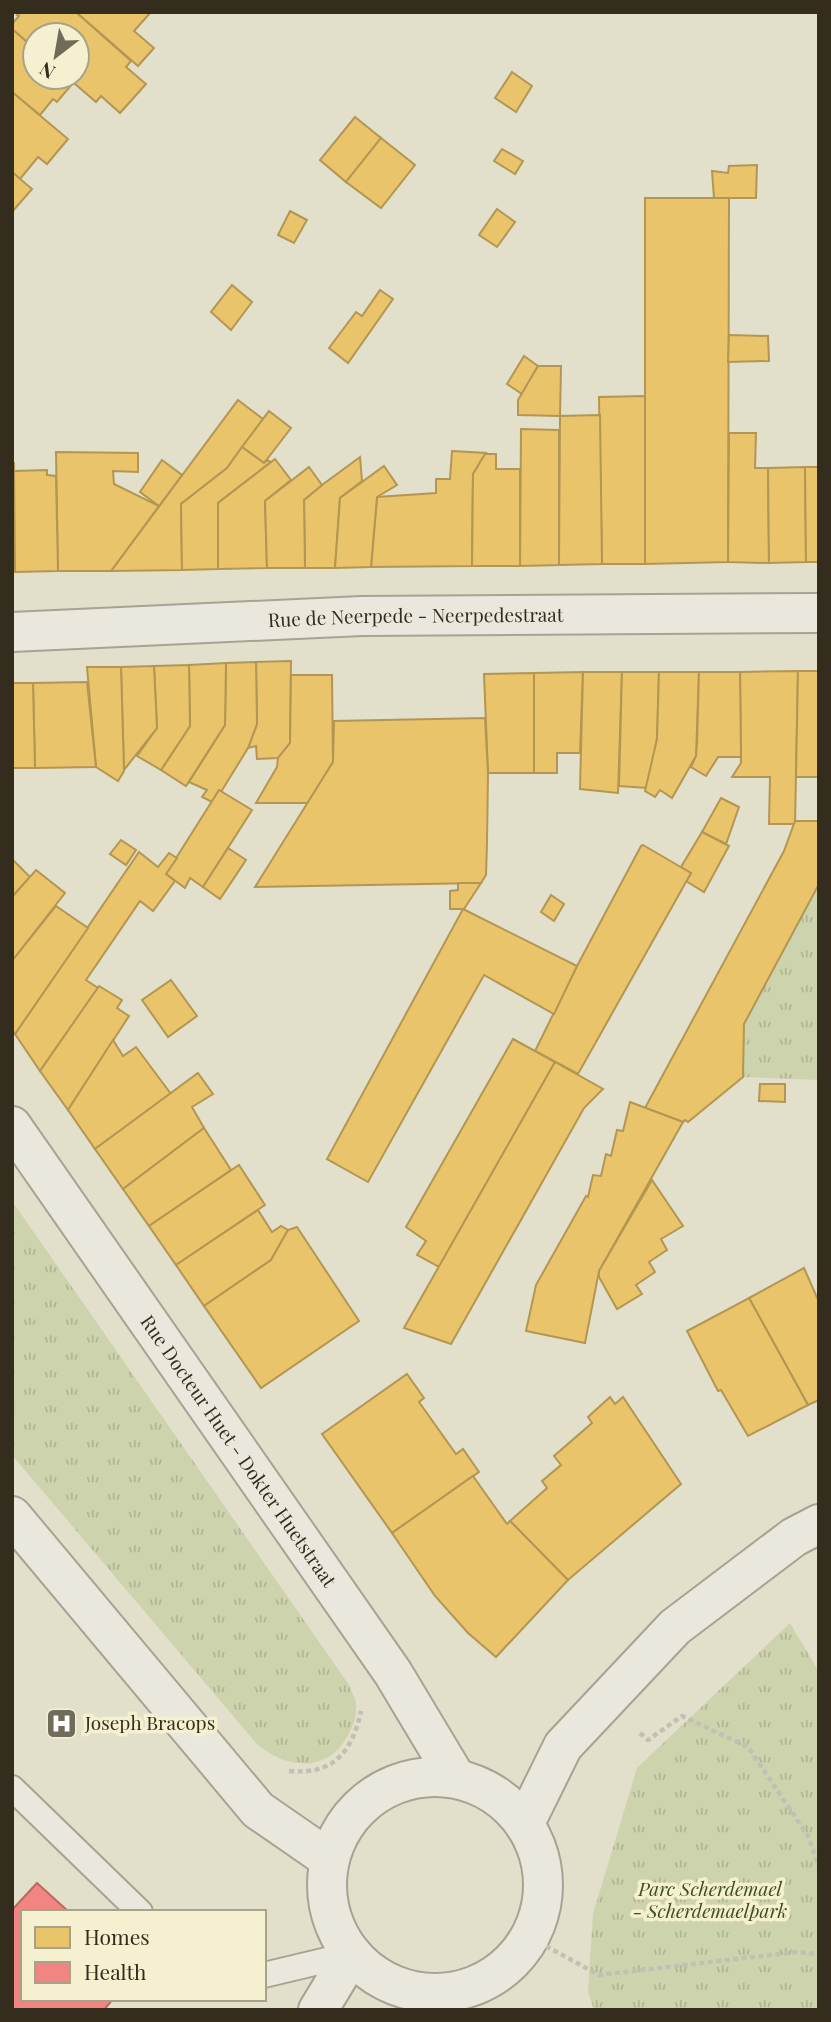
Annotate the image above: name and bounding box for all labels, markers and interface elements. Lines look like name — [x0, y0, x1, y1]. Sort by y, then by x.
north arrow — [21, 21, 91, 91]
text: N — [34, 57, 59, 86]
street label: Rue de Neerpede - Neerpedestraat — [267, 601, 564, 632]
street label: Rue Docteur Huet - Dokter Huetstraat — [135, 1309, 343, 1592]
hospital icon: Joseph Bracops — [45, 1706, 79, 1740]
place label: Joseph Bracops — [84, 1709, 215, 1735]
park label: Parc Scherdemael - Scherdemaelpark — [633, 1875, 788, 1923]
legend — [21, 1910, 266, 2001]
text: Homes — [84, 1922, 150, 1950]
text: Health — [84, 1957, 147, 1985]

